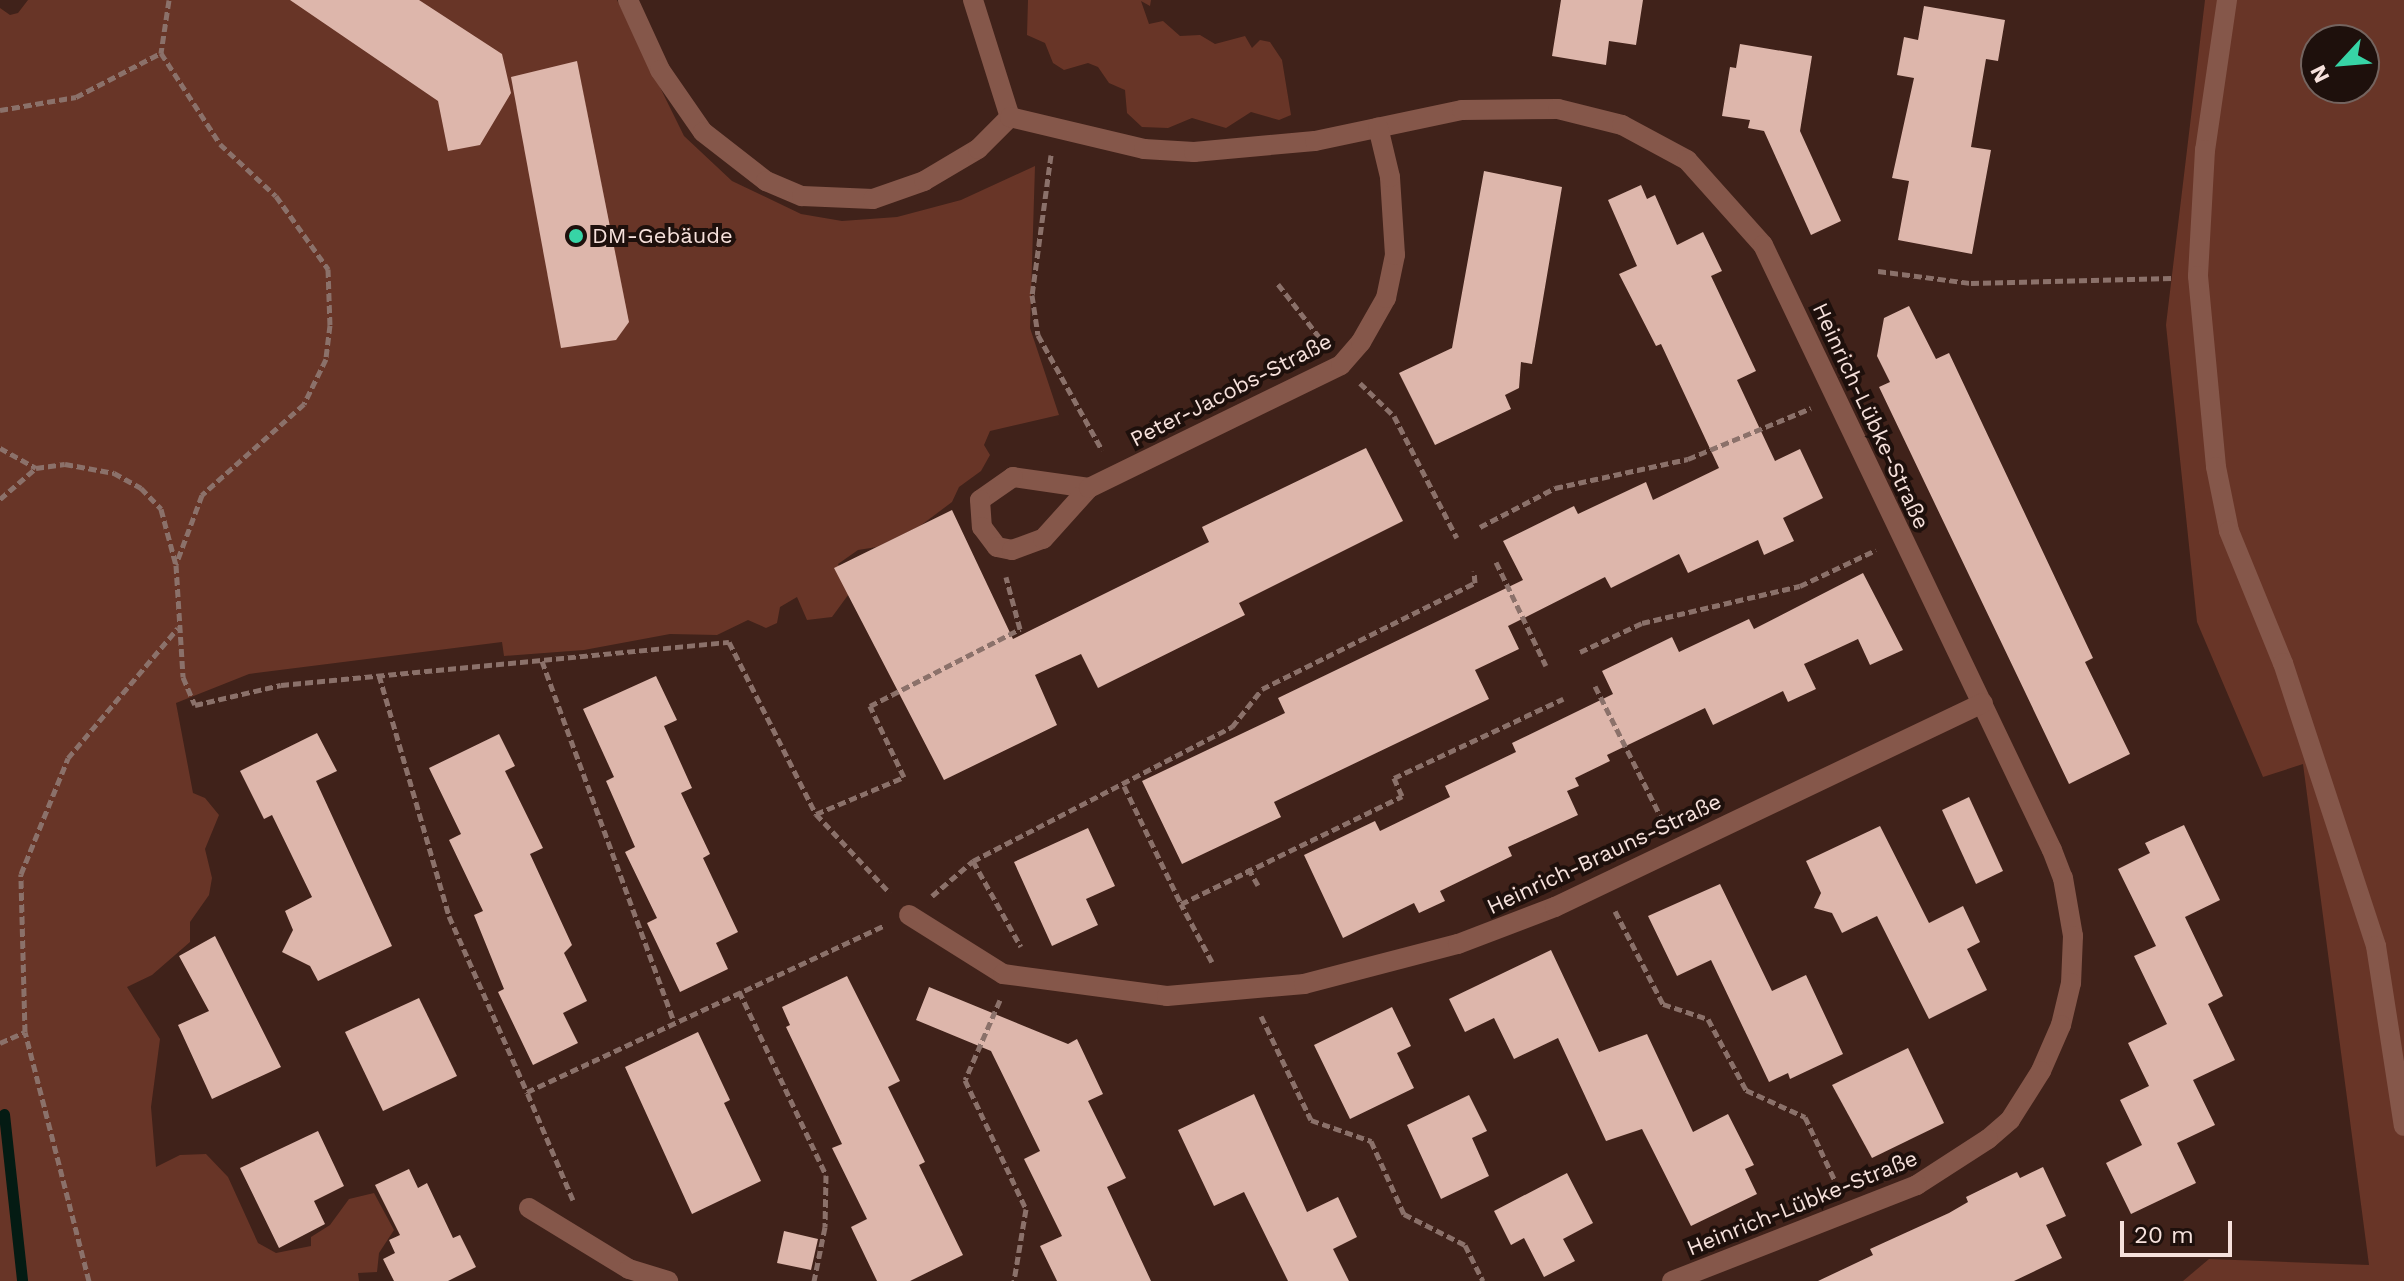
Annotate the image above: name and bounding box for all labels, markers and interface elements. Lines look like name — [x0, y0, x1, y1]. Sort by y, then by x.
north arrow — [2300, 24, 2380, 104]
text: N — [2305, 61, 2335, 87]
place label: DM-Gebäude — [592, 223, 733, 249]
marker: DM-Gebäude — [567, 227, 585, 245]
street label: Heinrich-Lübke-Straße — [1807, 299, 1935, 533]
street label: Peter-Jacobs-Straße — [1126, 328, 1336, 452]
street label: Heinrich-Brauns-Straße — [1483, 788, 1725, 920]
street label: Heinrich-Lübke-Straße — [1683, 1145, 1921, 1261]
scale bar — [2124, 1205, 2236, 1255]
text: 20 m — [2134, 1221, 2194, 1249]

